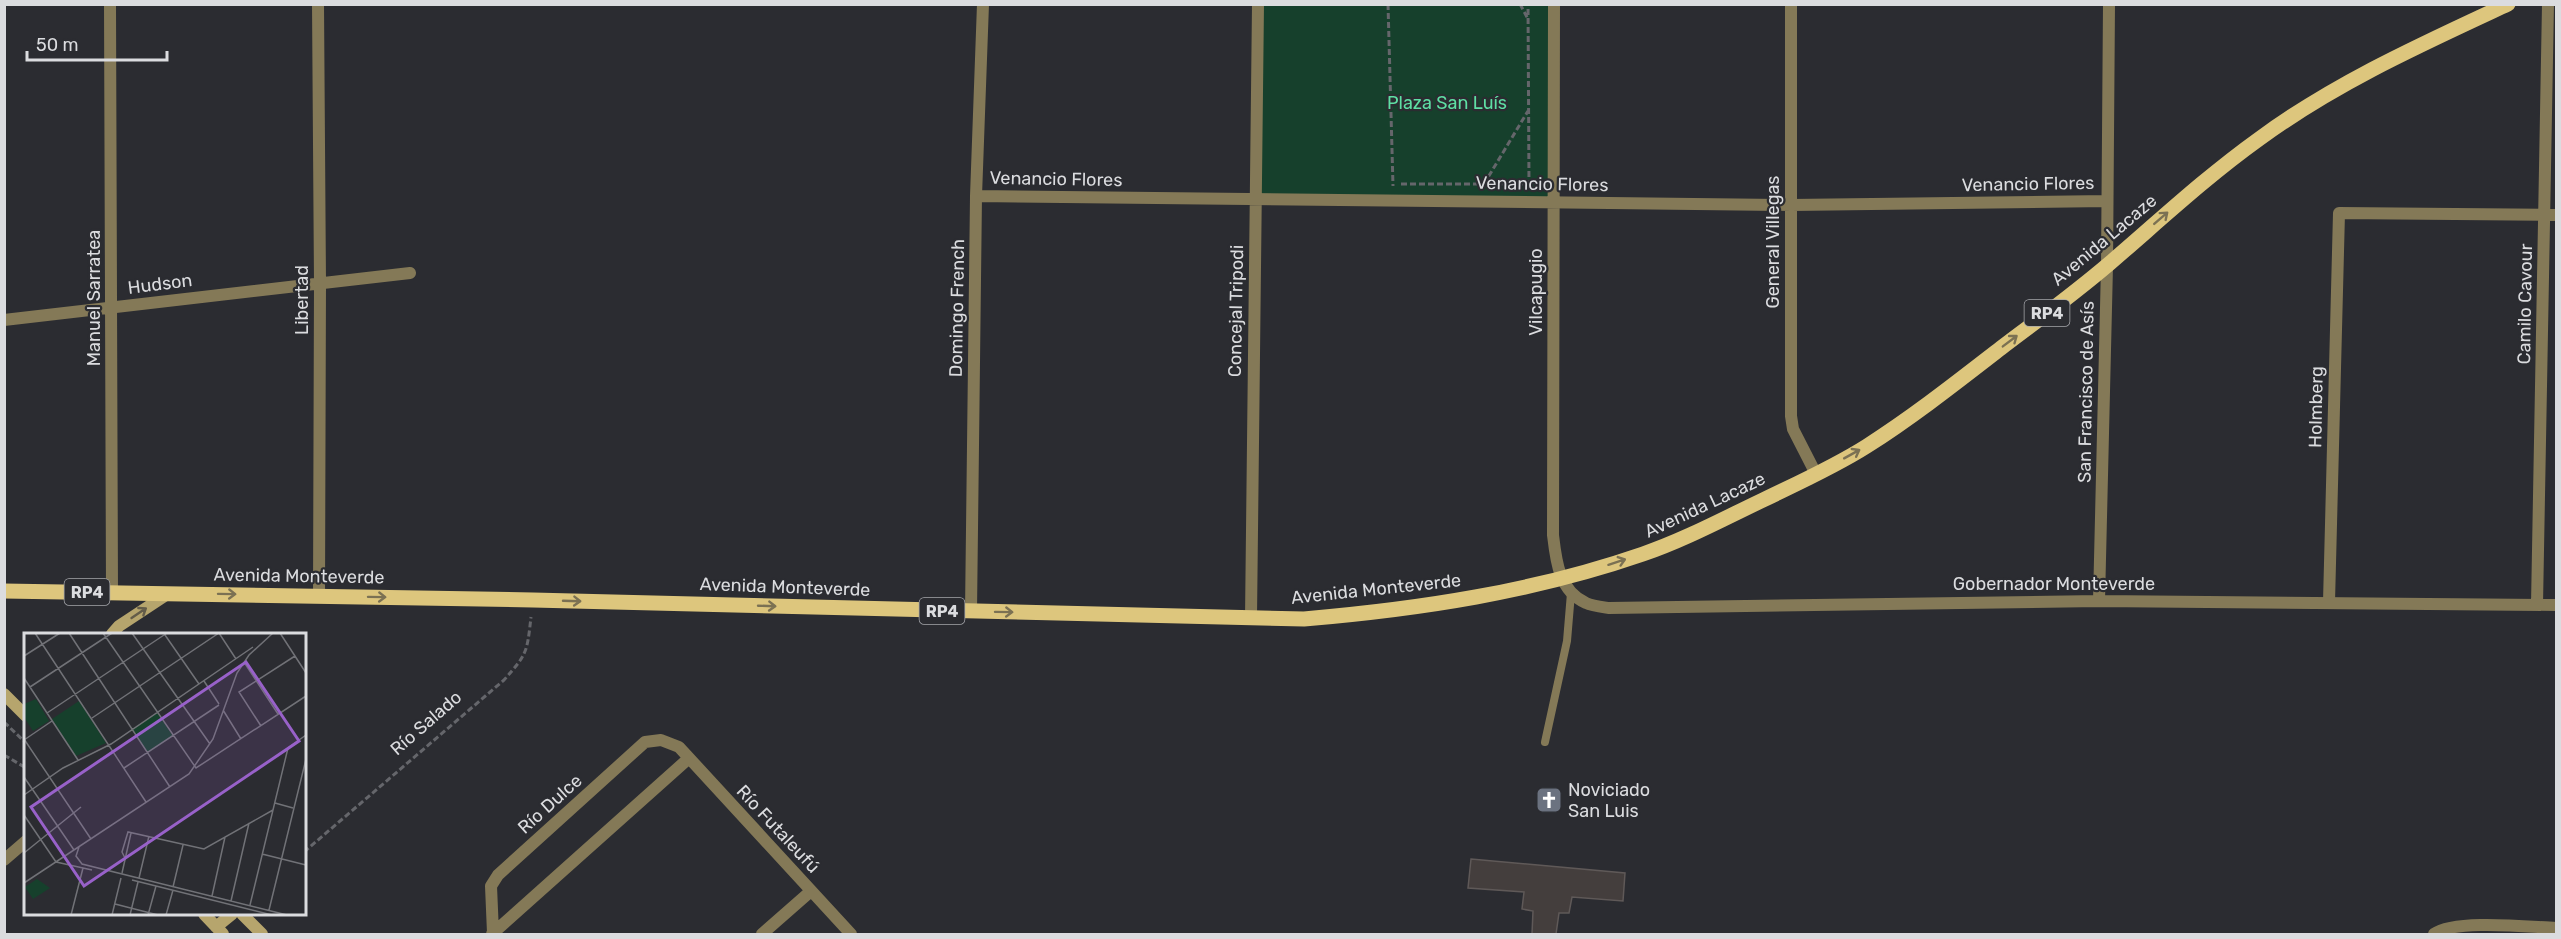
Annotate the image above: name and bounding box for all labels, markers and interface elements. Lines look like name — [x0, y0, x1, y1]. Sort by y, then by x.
scale bar — [27, 24, 166, 62]
text: 50 m — [36, 34, 79, 56]
park label: Plaza San Luís — [1387, 92, 1507, 114]
street label: Venancio Flores — [989, 167, 1123, 191]
street label: Venancio Flores — [1475, 172, 1609, 196]
street label: Venancio Flores — [1961, 172, 2095, 196]
street label: General Villegas — [1762, 175, 1784, 309]
street label: Avenida Lacaze — [2047, 190, 2161, 290]
one-way arrow — [2153, 211, 2168, 225]
street label: Manuel Sarratea — [83, 230, 105, 366]
street label: Domingo French — [945, 239, 969, 377]
street label: Camilo Cavour — [2513, 243, 2537, 365]
street label: Concejal Tripodi — [1224, 245, 1248, 377]
street label: Vilcapugio — [1525, 248, 1547, 336]
street label: Libertad — [291, 265, 313, 335]
street label: Hudson — [126, 269, 194, 299]
road number: RP4 — [2024, 300, 2070, 326]
street label: San Francisco de Asís — [2073, 301, 2099, 483]
one-way arrow — [2002, 335, 2018, 348]
street label: Holmberg — [2304, 366, 2328, 448]
one-way arrow — [1843, 448, 1860, 460]
street label: Avenida Lacaze — [1641, 467, 1769, 543]
one-way arrow — [1607, 556, 1626, 567]
street label: Avenida Monteverde — [213, 564, 385, 588]
street label: Avenida Monteverde — [1290, 569, 1462, 609]
street label: Avenida Monteverde — [699, 573, 871, 601]
street label: Gobernador Monteverde — [1953, 573, 2155, 595]
road number: RP4 — [64, 579, 110, 605]
one-way arrow — [217, 588, 237, 600]
one-way arrow — [367, 591, 387, 603]
one-way arrow — [562, 595, 582, 607]
road number: RP4 — [920, 598, 964, 624]
one-way arrow — [756, 600, 776, 612]
one-way arrow — [131, 607, 147, 619]
one-way arrow — [993, 607, 1013, 618]
inset map — [24, 633, 306, 915]
street label: Río Salado — [386, 686, 466, 760]
street label: Río Dulce — [513, 770, 587, 838]
place label: Noviciado San Luis — [1568, 779, 1650, 822]
street label: Río Futaleufú — [732, 781, 824, 877]
church icon: Noviciado San Luis — [1534, 785, 1564, 815]

